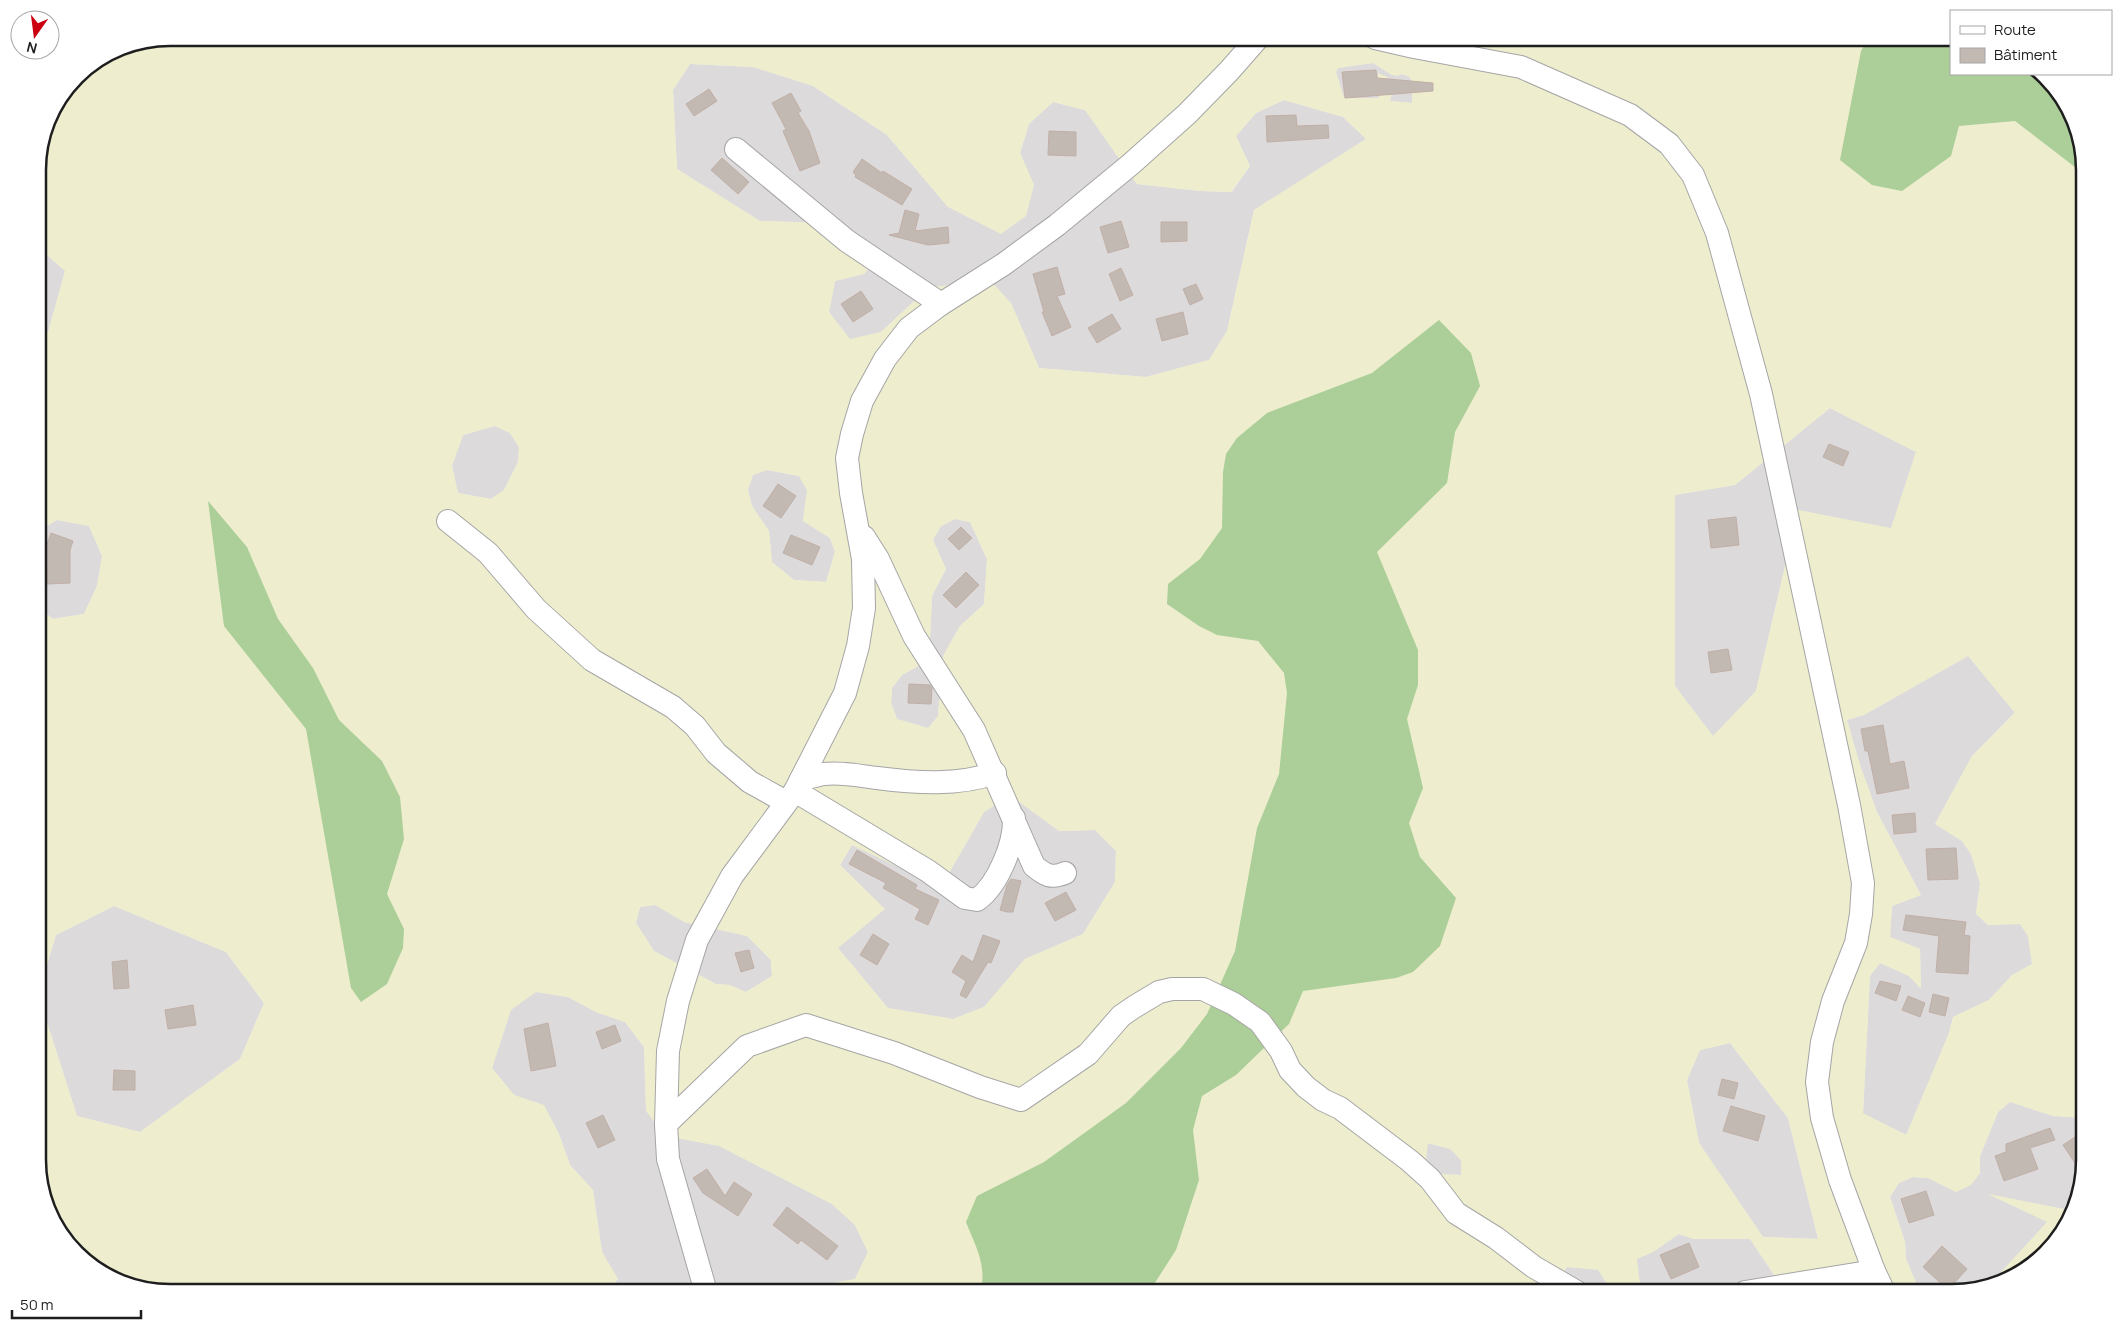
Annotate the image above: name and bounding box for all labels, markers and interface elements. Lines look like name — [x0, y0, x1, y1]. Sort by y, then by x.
north arrow — [10, 10, 60, 60]
legend — [1950, 10, 2112, 75]
text: Route — [1994, 19, 2036, 40]
text: N — [25, 38, 39, 59]
text: Bâtiment — [1994, 44, 2057, 65]
scale bar — [12, 1288, 141, 1320]
text: 50 m — [20, 1294, 54, 1315]

